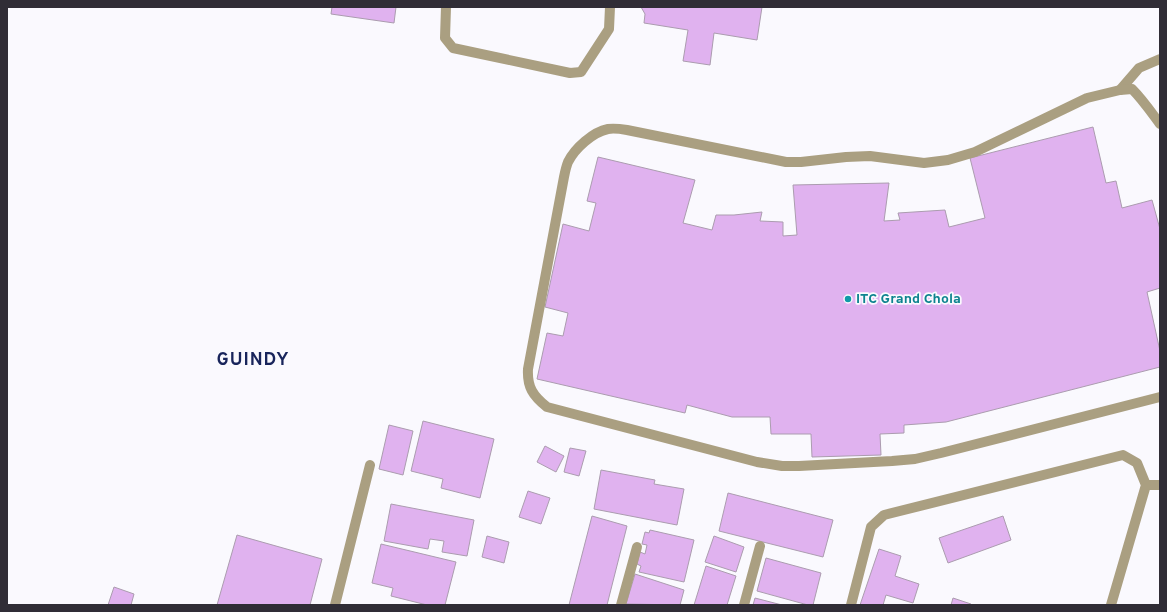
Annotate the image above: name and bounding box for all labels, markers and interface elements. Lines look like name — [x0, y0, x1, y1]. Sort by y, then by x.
place label: ITC Grand Chola — [856, 291, 961, 308]
marker: ITC Grand Chola — [843, 294, 853, 304]
district label: GUINDY — [216, 349, 290, 372]

